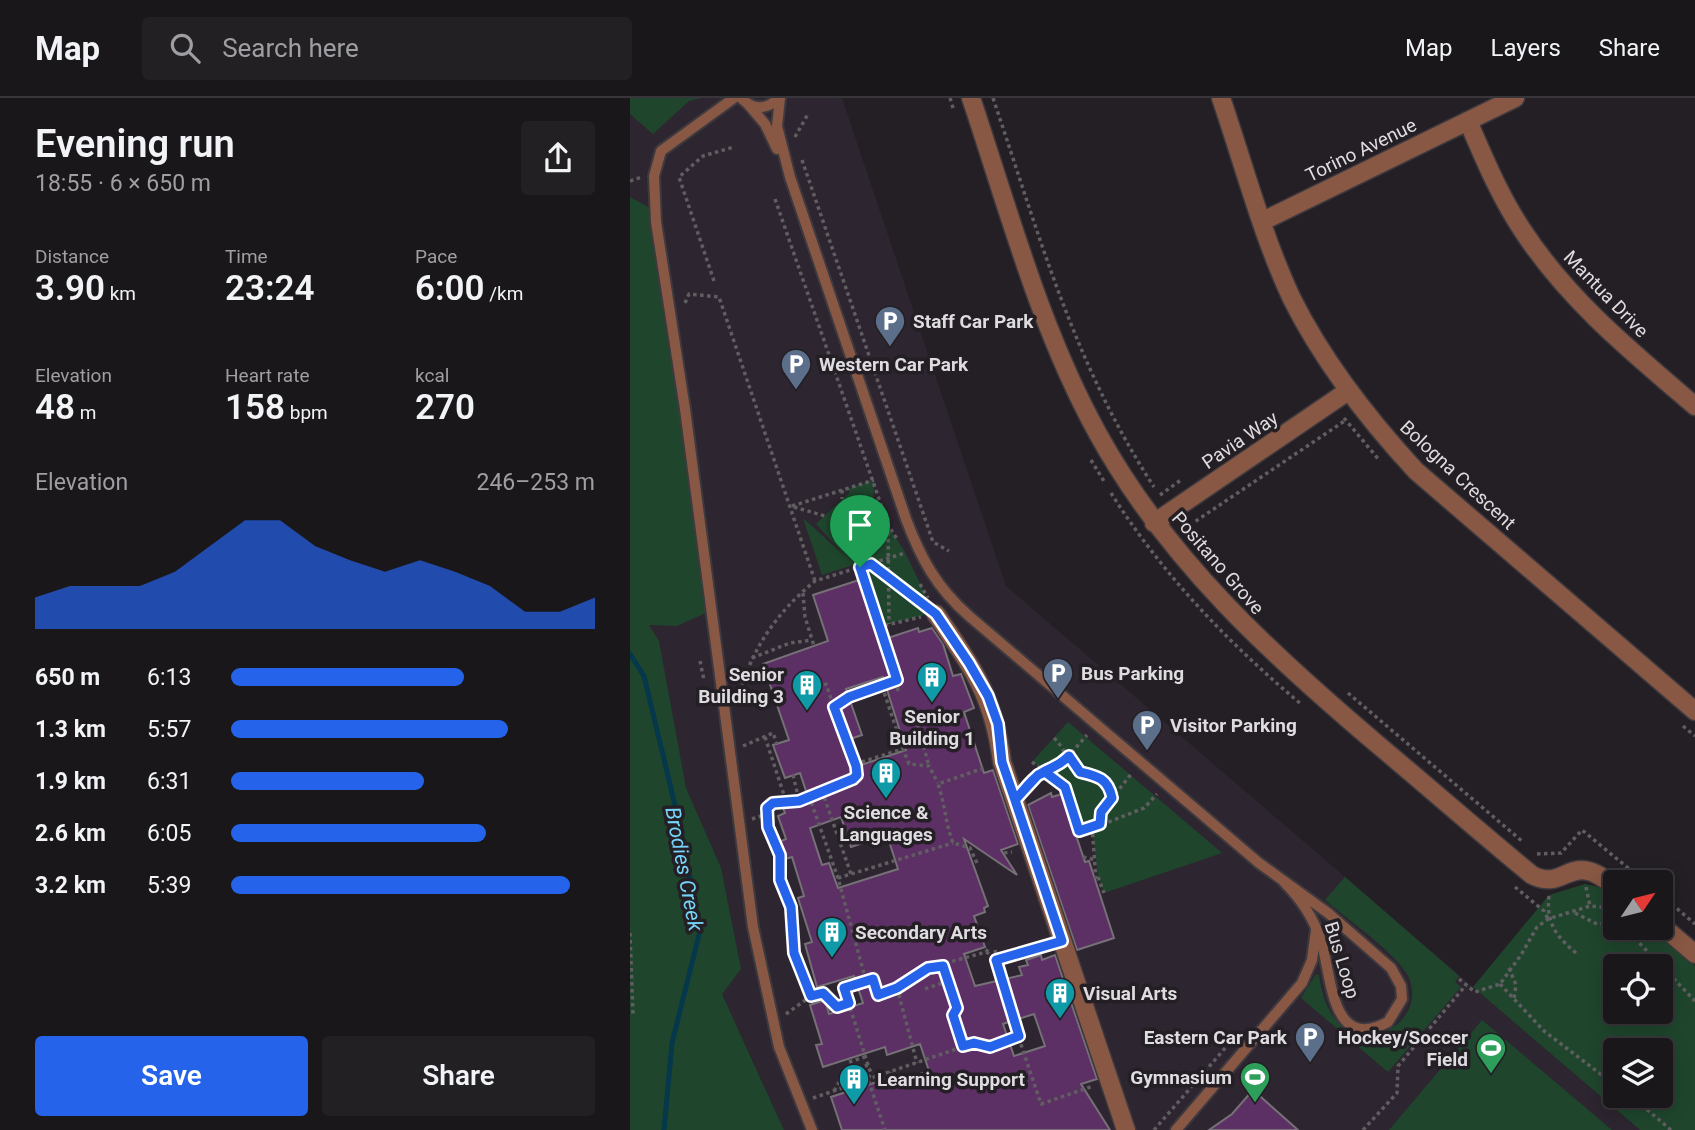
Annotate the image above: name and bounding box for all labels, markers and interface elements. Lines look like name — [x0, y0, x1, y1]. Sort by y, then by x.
search box — [142, 17, 632, 80]
text: Map — [35, 29, 100, 68]
icon: search — [166, 29, 204, 67]
text: Search here — [222, 33, 359, 63]
text: Map — [1405, 34, 1453, 62]
text: Layers — [1491, 34, 1561, 62]
text: Share — [1599, 34, 1660, 62]
street label: Torino Avenue — [1302, 113, 1420, 187]
button: share — [521, 121, 595, 195]
text: Evening run — [35, 122, 235, 166]
text: 18:55 · 6 × 650 m — [35, 170, 211, 197]
text: Distance — [35, 245, 109, 268]
text: Time — [225, 245, 268, 268]
text: Pace — [415, 245, 457, 268]
street label: Mantua Drive — [1559, 246, 1653, 342]
text: 3.90 — [35, 268, 105, 309]
text: 23:24 — [225, 268, 315, 309]
text: 6:00 — [415, 268, 485, 309]
text: km — [105, 282, 136, 305]
text: /km — [485, 282, 523, 305]
parking icon: Staff Car Park — [873, 304, 907, 348]
place label: Staff Car Park — [913, 310, 1034, 333]
parking icon: Western Car Park — [779, 347, 813, 391]
place label: Western Car Park — [819, 353, 969, 376]
text: Elevation — [35, 364, 112, 387]
text: Heart rate — [225, 364, 310, 387]
text: kcal — [415, 364, 449, 387]
text: 48 — [35, 387, 75, 428]
text: 158 — [225, 387, 285, 428]
text: 270 — [415, 387, 475, 428]
text: m — [75, 401, 96, 424]
text: bpm — [285, 401, 328, 424]
street label: Pavia Way — [1198, 406, 1282, 474]
street label: Bologna Crescent — [1395, 416, 1521, 534]
text: Elevation — [35, 469, 128, 496]
text: 246–253 m — [476, 469, 595, 496]
pin — [830, 495, 890, 567]
icon: arrive — [841, 506, 879, 544]
street label: Positano Grove — [1167, 507, 1269, 619]
parking icon: Bus Parking — [1041, 656, 1075, 700]
building icon: Senior Building 1 — [915, 660, 949, 704]
place label: Bus Parking — [1081, 662, 1184, 685]
place label: Senior Building 3 — [698, 663, 784, 708]
text: 650 m — [35, 664, 100, 691]
text: 6:13 — [147, 664, 191, 691]
building icon: Senior Building 3 — [790, 668, 824, 712]
place label: Senior Building 1 — [889, 705, 975, 750]
parking icon: Visitor Parking — [1130, 708, 1164, 752]
place label: Visitor Parking — [1170, 714, 1297, 737]
text: 1.3 km — [35, 716, 106, 743]
text: 5:57 — [147, 716, 191, 743]
building icon: Science & Languages — [869, 756, 903, 800]
text: 1.9 km — [35, 768, 106, 795]
text: 6:31 — [147, 768, 191, 795]
place label: Science & Languages — [839, 801, 933, 846]
water label: Brodies Creek — [660, 805, 708, 934]
text: 2.6 km — [35, 820, 106, 847]
text: 6:05 — [147, 820, 191, 847]
north arrow — [1603, 870, 1673, 940]
map controls — [1603, 870, 1673, 1108]
text: 3.2 km — [35, 872, 106, 899]
text: 5:39 — [147, 872, 191, 899]
building icon: Secondary Arts — [815, 915, 849, 959]
street label: Bus Loop — [1319, 919, 1365, 1001]
place label: Secondary Arts — [855, 921, 987, 944]
button: locate — [1603, 954, 1673, 1024]
building icon: Visual Arts — [1043, 976, 1077, 1020]
place label: Visual Arts — [1083, 982, 1177, 1005]
parking icon: Eastern Car Park — [1293, 1020, 1327, 1064]
place label: Eastern Car Park — [1144, 1026, 1288, 1049]
place label: Hockey/Soccer Field — [1338, 1026, 1468, 1071]
sports icon: Hockey/Soccer Field — [1474, 1031, 1508, 1075]
button: Save — [35, 1036, 308, 1116]
button: Share — [322, 1036, 595, 1116]
button: layers — [1603, 1038, 1673, 1108]
sports icon: Gymnasium — [1238, 1060, 1272, 1104]
building icon: Learning Support — [837, 1062, 871, 1106]
place label: Gymnasium — [1130, 1066, 1232, 1089]
place label: Learning Support — [877, 1068, 1025, 1091]

